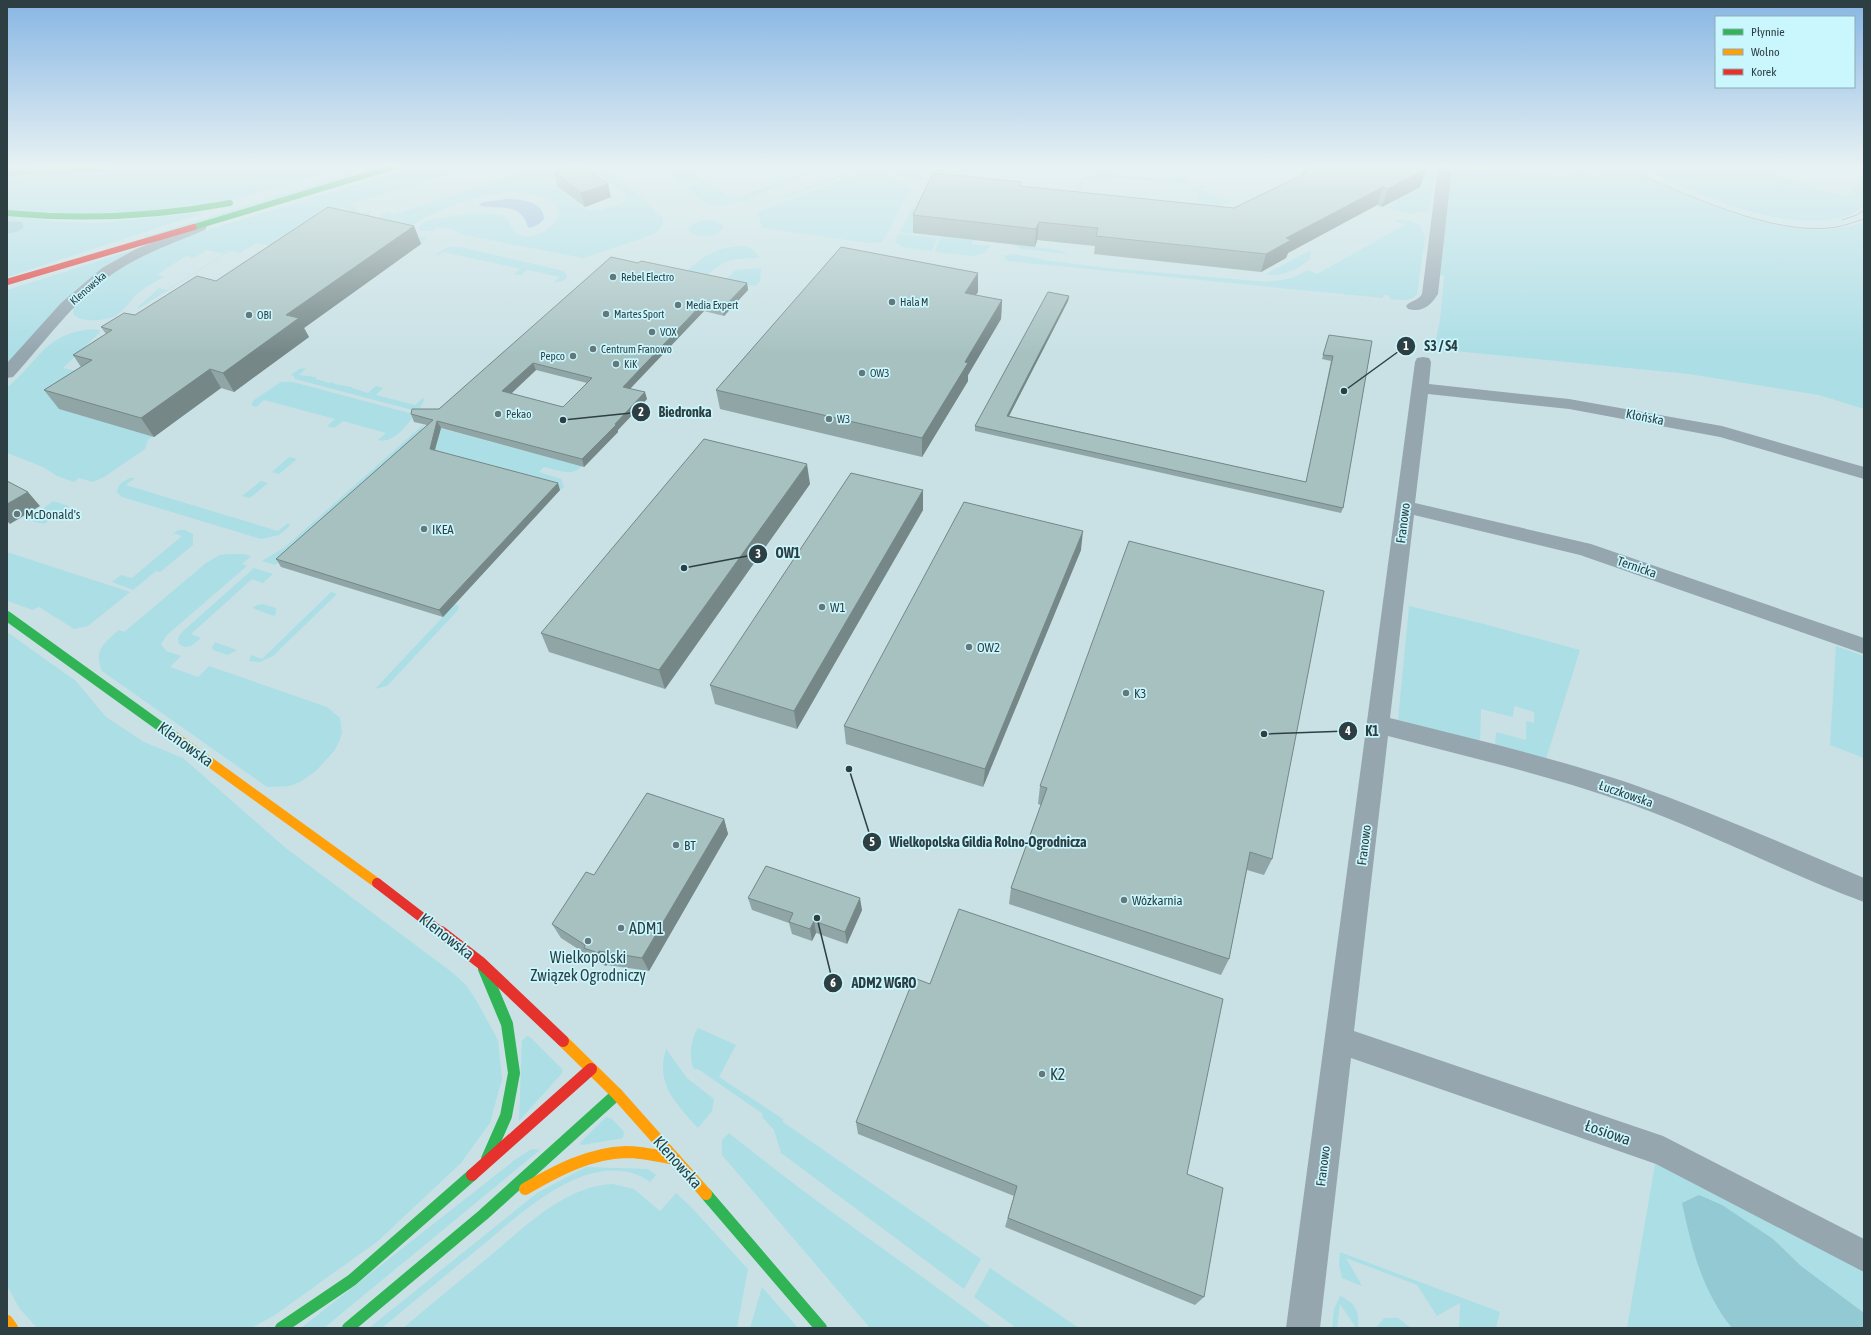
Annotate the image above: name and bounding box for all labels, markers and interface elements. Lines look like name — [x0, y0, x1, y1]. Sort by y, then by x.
legend — [1715, 16, 1855, 88]
text: Płynnie — [1751, 25, 1785, 39]
text: Wolno — [1751, 45, 1780, 59]
text: Korek — [1751, 65, 1777, 79]
street label: Klenowska — [67, 269, 109, 307]
place label: Rebel Electro — [621, 271, 674, 283]
marker: Rebel Electro — [608, 272, 618, 282]
place label: Hala M — [900, 296, 928, 308]
marker: Hala M — [887, 297, 897, 307]
place label: Media Expert — [686, 299, 738, 311]
marker: Media Expert — [673, 300, 683, 310]
place label: Martes Sport — [614, 308, 664, 320]
place label: OBI — [257, 309, 271, 321]
marker: Martes Sport — [601, 309, 611, 319]
marker: OBI — [244, 310, 254, 320]
place label: VOX — [660, 326, 677, 338]
marker: VOX — [647, 327, 657, 337]
callout: S3 / S4 — [1396, 333, 1465, 359]
text: S3 / S4 — [1424, 338, 1458, 354]
text: 1 — [1403, 339, 1409, 353]
place label: Centrum Franowo — [601, 343, 672, 355]
marker: Centrum Franowo — [588, 344, 598, 354]
place label: Pepco — [540, 350, 565, 362]
marker: Pepco — [568, 351, 578, 361]
place label: KiK — [624, 358, 638, 370]
marker: KiK — [611, 359, 621, 369]
place label: OW3 — [870, 367, 889, 379]
marker: OW3 — [857, 368, 867, 378]
callout: Biedronka — [631, 399, 719, 425]
text: Biedronka — [659, 404, 712, 420]
text: 2 — [638, 405, 644, 419]
street label: Kłońska — [1625, 406, 1665, 428]
place label: Pekao — [506, 408, 531, 420]
marker: Pekao — [493, 409, 503, 419]
place label: W3 — [837, 413, 850, 425]
marker: W3 — [824, 414, 834, 424]
street label: Franowo — [1393, 502, 1413, 544]
place label: McDonald's — [25, 507, 81, 522]
marker: McDonald's — [12, 509, 22, 519]
place label: IKEA — [432, 522, 454, 537]
marker: IKEA — [419, 524, 429, 534]
callout: OW1 — [748, 541, 809, 567]
text: OW1 — [776, 545, 801, 561]
text: 3 — [755, 547, 761, 561]
street label: Ternicka — [1615, 553, 1659, 581]
place label: W1 — [830, 600, 846, 615]
marker: W1 — [817, 602, 827, 612]
place label: OW2 — [977, 640, 1000, 655]
marker: OW2 — [964, 642, 974, 652]
place label: K3 — [1134, 686, 1146, 701]
marker: K3 — [1121, 688, 1131, 698]
street label: Klenowska — [155, 718, 217, 770]
callout: K1 — [1338, 718, 1387, 744]
text: K1 — [1365, 723, 1379, 739]
text: 4 — [1344, 724, 1351, 738]
street label: Łuczkowska — [1597, 778, 1655, 810]
street label: Franowo — [1354, 824, 1374, 866]
callout: Wielkopolska Gildia Rolno-Ogrodnicza — [862, 829, 1095, 855]
text: Wielkopolska Gildia Rolno-Ogrodnicza — [888, 834, 1087, 850]
text: 5 — [869, 835, 875, 849]
place label: BT — [684, 838, 696, 853]
marker: BT — [671, 840, 681, 850]
place label: Wózkarnia — [1132, 893, 1183, 908]
marker: Wózkarnia — [1119, 895, 1129, 905]
street label: Klenowska — [416, 909, 478, 963]
place label: ADM1 — [629, 919, 664, 937]
marker: ADM1 — [616, 923, 626, 933]
marker: Wielkopolski Związek Ogrodniczy — [583, 936, 593, 946]
place label: Wielkopolski Związek Ogrodniczy — [530, 948, 646, 985]
callout: ADM2 WGRO — [823, 970, 924, 996]
text: ADM2 WGRO — [850, 975, 917, 991]
text: 6 — [830, 976, 836, 990]
place label: K2 — [1050, 1065, 1065, 1083]
marker: K2 — [1037, 1069, 1047, 1079]
street label: Łosiowa — [1583, 1116, 1633, 1148]
street label: Klenowska — [650, 1132, 706, 1192]
street label: Franowo — [1313, 1145, 1333, 1187]

